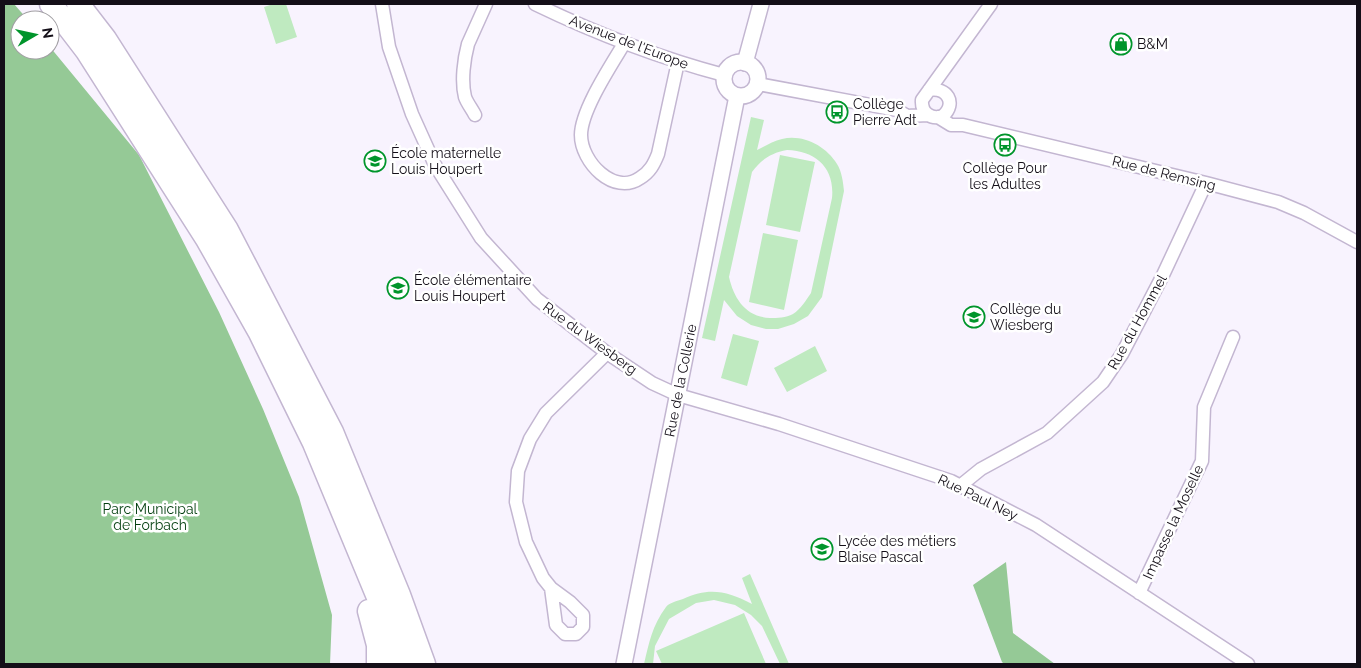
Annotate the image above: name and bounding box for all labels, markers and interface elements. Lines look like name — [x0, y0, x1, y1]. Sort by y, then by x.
north arrow — [10, 10, 60, 60]
street label: Avenue de l'Europe — [567, 12, 691, 72]
text: N — [39, 26, 57, 39]
shop icon: B&M — [1109, 32, 1133, 56]
place label: B&M — [1137, 36, 1168, 52]
place label: Collège Pierre Adt — [853, 96, 917, 128]
bus stop icon: Collège Pierre Adt — [825, 100, 849, 124]
bus stop icon: Collège Pour les Adultes — [993, 133, 1017, 157]
place label: École maternelle Louis Houpert — [391, 144, 501, 177]
school or university icon: École maternelle Louis Houpert — [363, 149, 387, 173]
street label: Rue de Remsing — [1111, 152, 1217, 194]
place label: Collège Pour les Adultes — [963, 160, 1047, 192]
place label: École élémentaire Louis Houpert — [414, 271, 532, 304]
street label: Rue du Hommel — [1104, 272, 1170, 372]
school or university icon: École élémentaire Louis Houpert — [386, 276, 410, 300]
street label: Rue du Wiesberg — [540, 299, 640, 377]
place label: Collège du Wiesberg — [990, 301, 1061, 333]
school or university icon: Collège du Wiesberg — [962, 305, 986, 329]
street label: Rue de la Collerie — [661, 323, 699, 438]
street label: Impasse la Moselle — [1139, 462, 1207, 582]
street label: Rue Paul Ney — [935, 471, 1021, 523]
park label: Parc Municipal de Forbach — [103, 501, 198, 533]
place label: Lycée des métiers Blaise Pascal — [838, 533, 956, 565]
school or university icon: Lycée des métiers Blaise Pascal — [810, 537, 834, 561]

